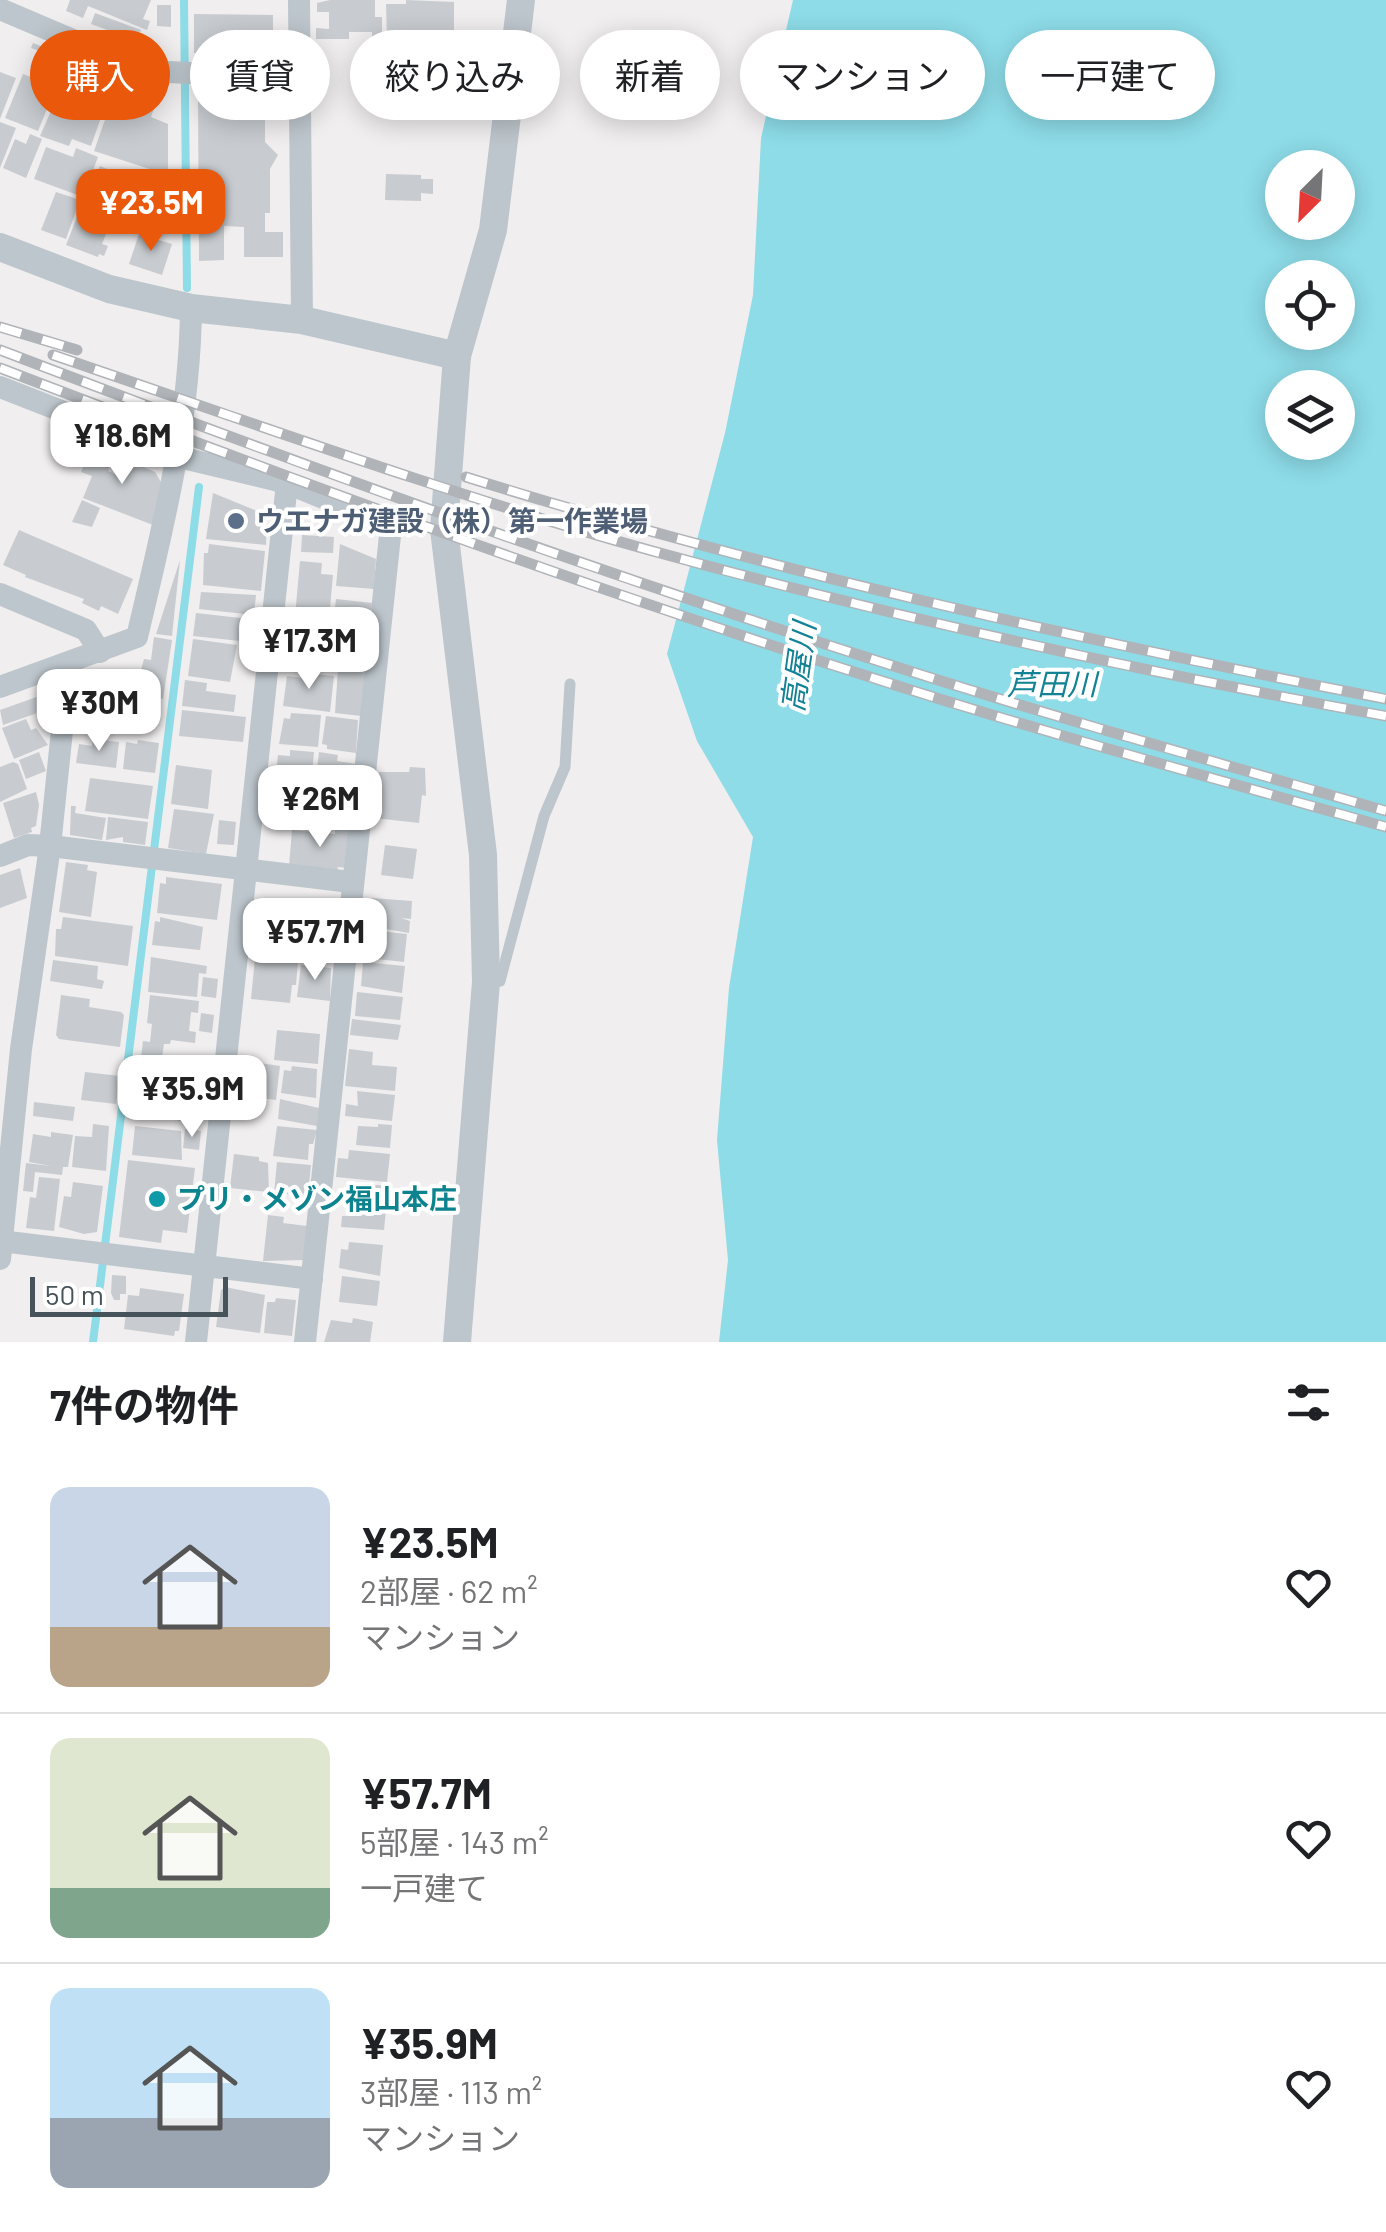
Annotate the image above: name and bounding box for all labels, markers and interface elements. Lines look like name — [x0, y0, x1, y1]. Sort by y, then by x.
chip: 購入 — [30, 30, 170, 120]
chip: 賃貸 — [190, 30, 330, 120]
chip: 絞り込み — [350, 30, 560, 120]
chip: 新着 — [580, 30, 720, 120]
chip: マンション — [740, 30, 985, 120]
chip: 一戸建て — [1005, 30, 1215, 120]
north arrow — [1265, 150, 1355, 240]
map controls — [1265, 150, 1355, 460]
pin: ¥23.5M — [70, 169, 232, 254]
text: ¥23.5M — [98, 182, 204, 220]
button: locate — [1265, 260, 1355, 350]
button: layers — [1265, 370, 1355, 460]
pin: ¥18.6M — [41, 402, 203, 487]
text: ¥18.6M — [72, 415, 172, 453]
place label: ウエナガ建設（株）第一作業場 — [256, 503, 648, 537]
marker: ウエナガ建設（株）第一作業場 — [225, 510, 247, 532]
pin: ¥17.3M — [228, 607, 390, 692]
water label: 高屋川 — [773, 617, 822, 714]
text: ¥17.3M — [261, 620, 357, 658]
water label: 芦田川 — [1007, 665, 1100, 701]
pin: ¥30M — [40, 669, 158, 754]
text: ¥30M — [59, 682, 139, 720]
pin: ¥26M — [261, 765, 379, 850]
text: ¥26M — [280, 778, 360, 816]
pin: ¥57.7M — [234, 898, 396, 983]
text: ¥57.7M — [265, 911, 365, 949]
pin: ¥35.9M — [111, 1055, 273, 1140]
text: ¥35.9M — [140, 1068, 245, 1106]
place label: プリ・メゾン福山本庄 — [177, 1181, 457, 1215]
marker: プリ・メゾン福山本庄 — [146, 1188, 168, 1210]
scale bar — [30, 1272, 228, 1316]
text: 50 m — [45, 1277, 104, 1311]
icon: filters — [1281, 1375, 1336, 1430]
text: 7件の物件 — [50, 1379, 239, 1429]
text: ¥23.5M — [360, 1516, 498, 1566]
icon: home — [130, 1527, 250, 1647]
icon: heart — [1281, 1560, 1336, 1615]
text: 2部屋 · 62 m² — [360, 1571, 538, 1609]
text: マンション — [360, 1617, 520, 1655]
text: ¥57.7M — [360, 1767, 492, 1817]
icon: home — [130, 1778, 250, 1898]
icon: heart — [1281, 1811, 1336, 1866]
text: 5部屋 · 143 m² — [360, 1822, 549, 1860]
text: 一戸建て — [360, 1868, 488, 1906]
text: ¥35.9M — [360, 2017, 498, 2067]
icon: home — [130, 2028, 250, 2148]
icon: heart — [1281, 2061, 1336, 2116]
text: 3部屋 · 113 m² — [360, 2072, 542, 2110]
text: マンション — [360, 2118, 520, 2156]

